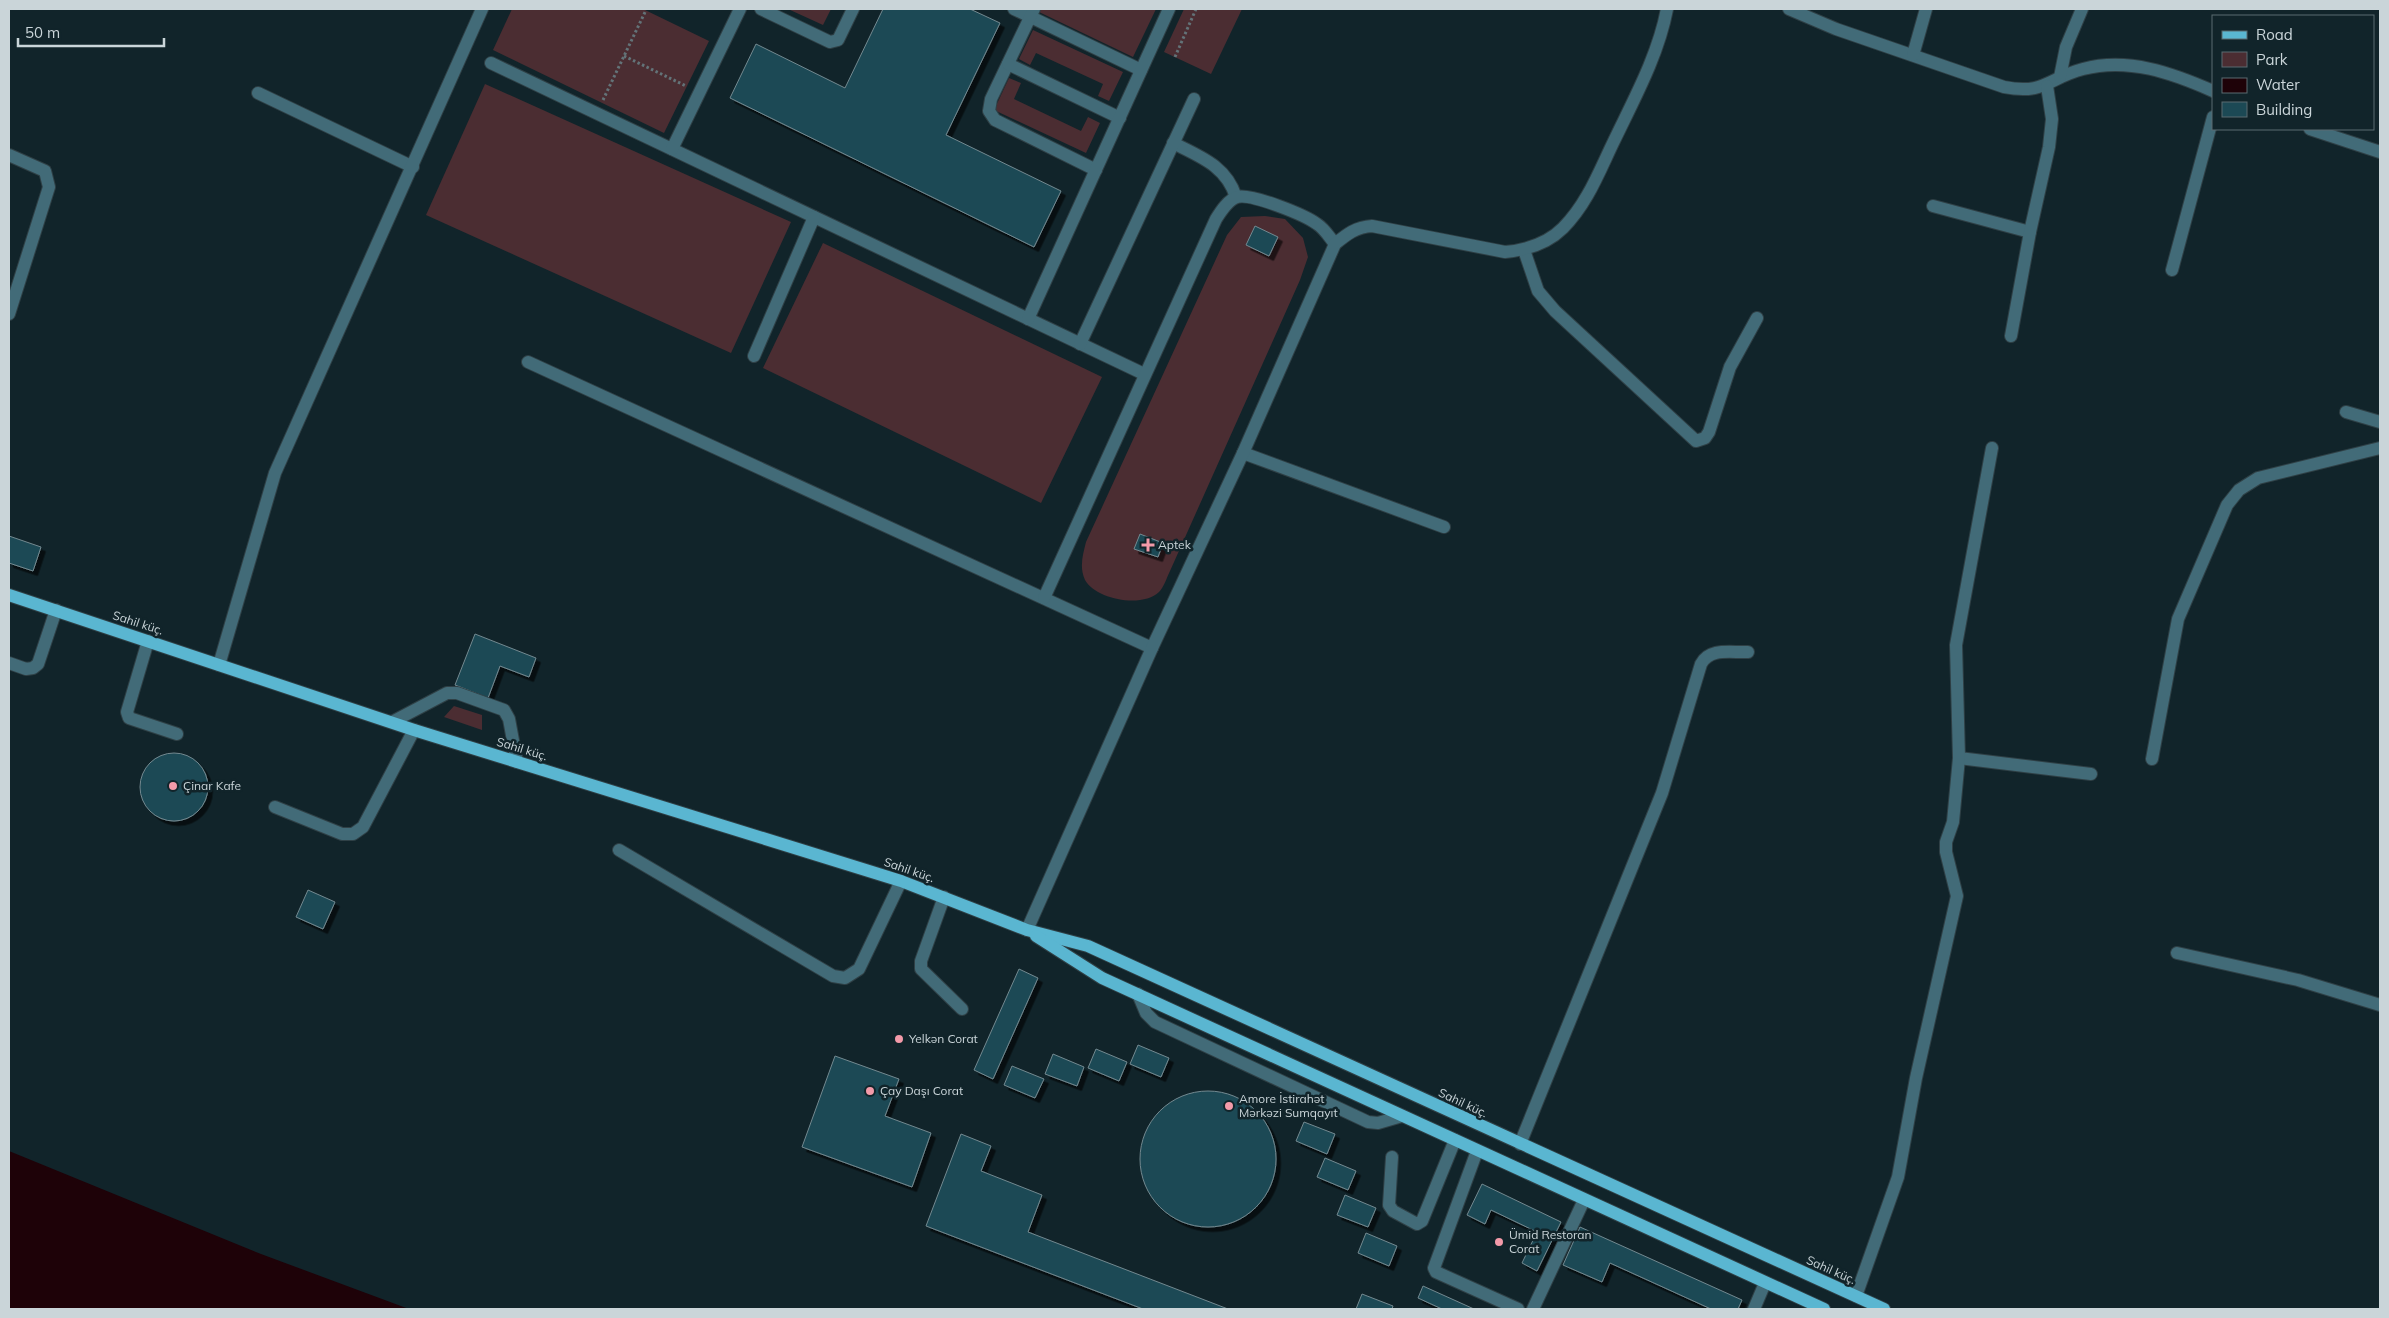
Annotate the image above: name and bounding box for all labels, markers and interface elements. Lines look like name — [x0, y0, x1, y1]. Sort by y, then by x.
scale bar — [18, 15, 164, 47]
legend — [2212, 15, 2374, 130]
text: 50 m — [25, 23, 60, 42]
text: Road — [2256, 25, 2293, 44]
text: Park — [2256, 50, 2288, 69]
text: Water — [2256, 75, 2300, 94]
text: Building — [2256, 100, 2312, 119]
place label: Aptek — [1158, 537, 1192, 552]
marker: Aptek — [1142, 539, 1154, 551]
street label: Sahil küç. — [111, 607, 165, 638]
street label: Sahil küç. — [495, 734, 549, 763]
place label: Çinar Kafe — [183, 778, 241, 793]
marker: Çinar Kafe — [167, 780, 179, 792]
street label: Sahil küç. — [882, 854, 936, 885]
place label: Yelkən Corat — [908, 1031, 978, 1046]
marker: Yelkən Corat — [893, 1033, 905, 1045]
place label: Çay Daşı Corat — [880, 1083, 963, 1098]
marker: Çay Daşı Corat — [864, 1085, 876, 1097]
street label: Sahil küç. — [1436, 1085, 1490, 1120]
place label: Amore İstirahət Mərkəzi Sumqayıt — [1239, 1091, 1338, 1120]
marker: Amore İstirahət Mərkəzi Sumqayıt — [1223, 1100, 1235, 1112]
place label: Ümid Restoran Corat — [1509, 1227, 1592, 1256]
marker: Ümid Restoran Corat — [1493, 1236, 1505, 1248]
street label: Sahil küç. — [1804, 1252, 1858, 1287]

